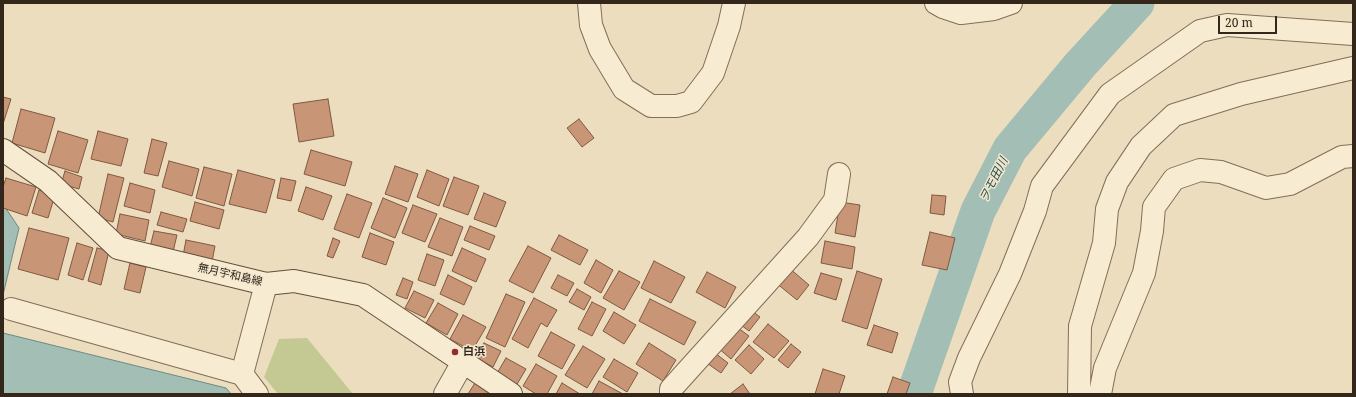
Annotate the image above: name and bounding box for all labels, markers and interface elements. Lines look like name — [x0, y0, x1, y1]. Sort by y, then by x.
scale bar — [1220, 8, 1279, 34]
text: 20 m — [1225, 14, 1253, 31]
water label: ヲモ田川 — [977, 155, 1011, 205]
street label: 無月宇和島線 — [196, 261, 264, 289]
place label: 白浜 — [463, 345, 485, 359]
marker: 白浜 — [450, 347, 460, 357]

